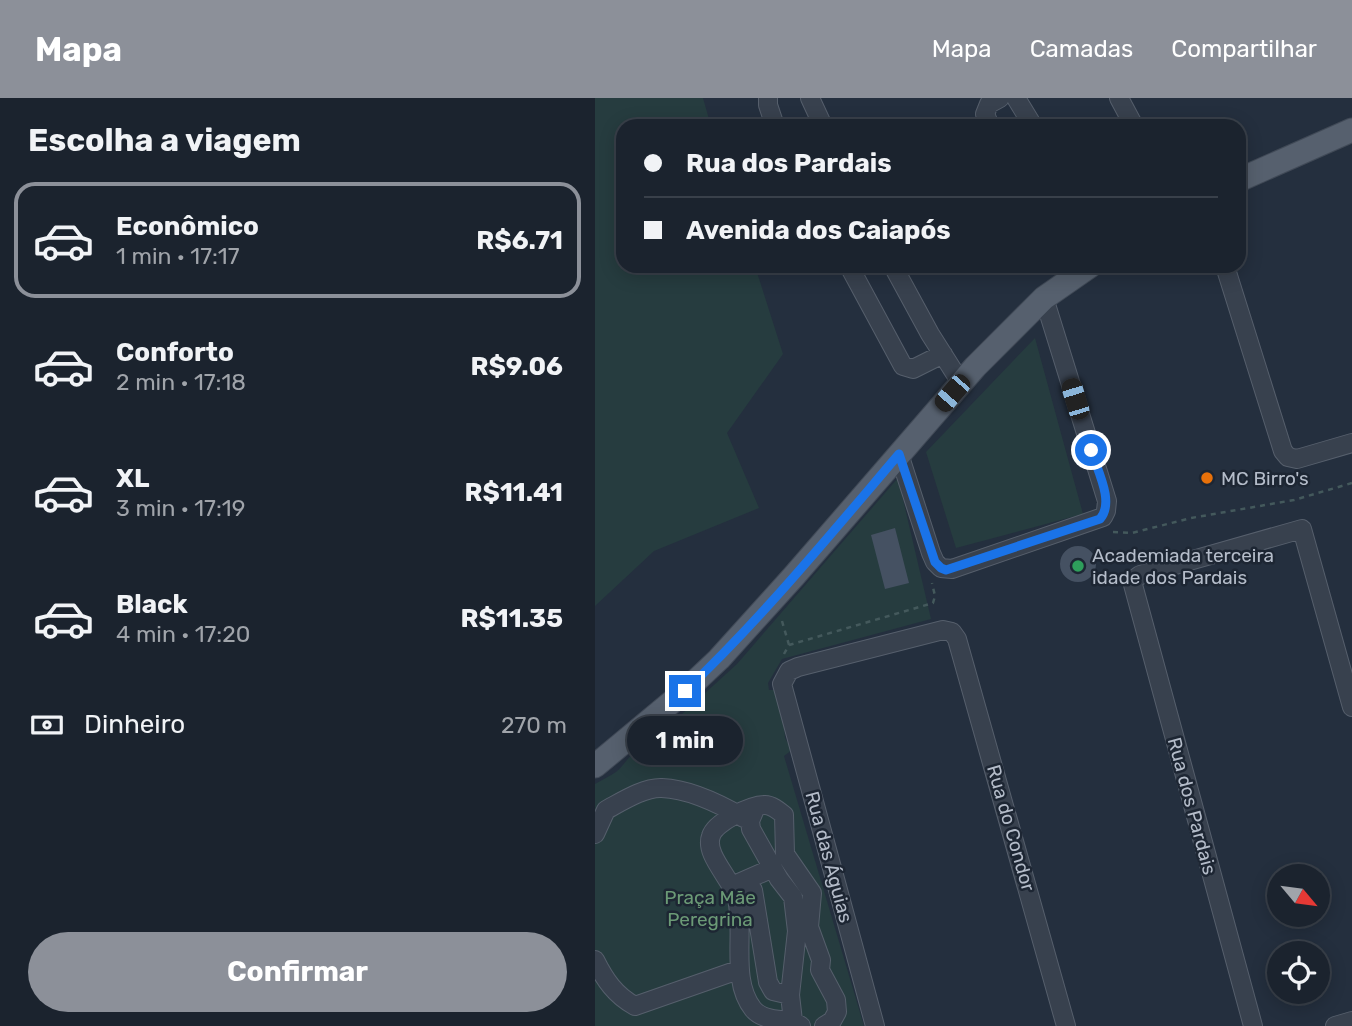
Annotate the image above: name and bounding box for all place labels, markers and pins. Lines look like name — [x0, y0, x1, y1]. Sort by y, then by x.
place label: MC Birro's — [1221, 467, 1309, 490]
marker: MC Birro's — [1199, 470, 1215, 486]
place label: Academiada terceira idade dos Pardais — [1092, 544, 1274, 589]
marker: Academiada terceira idade dos Pardais — [1070, 558, 1086, 574]

